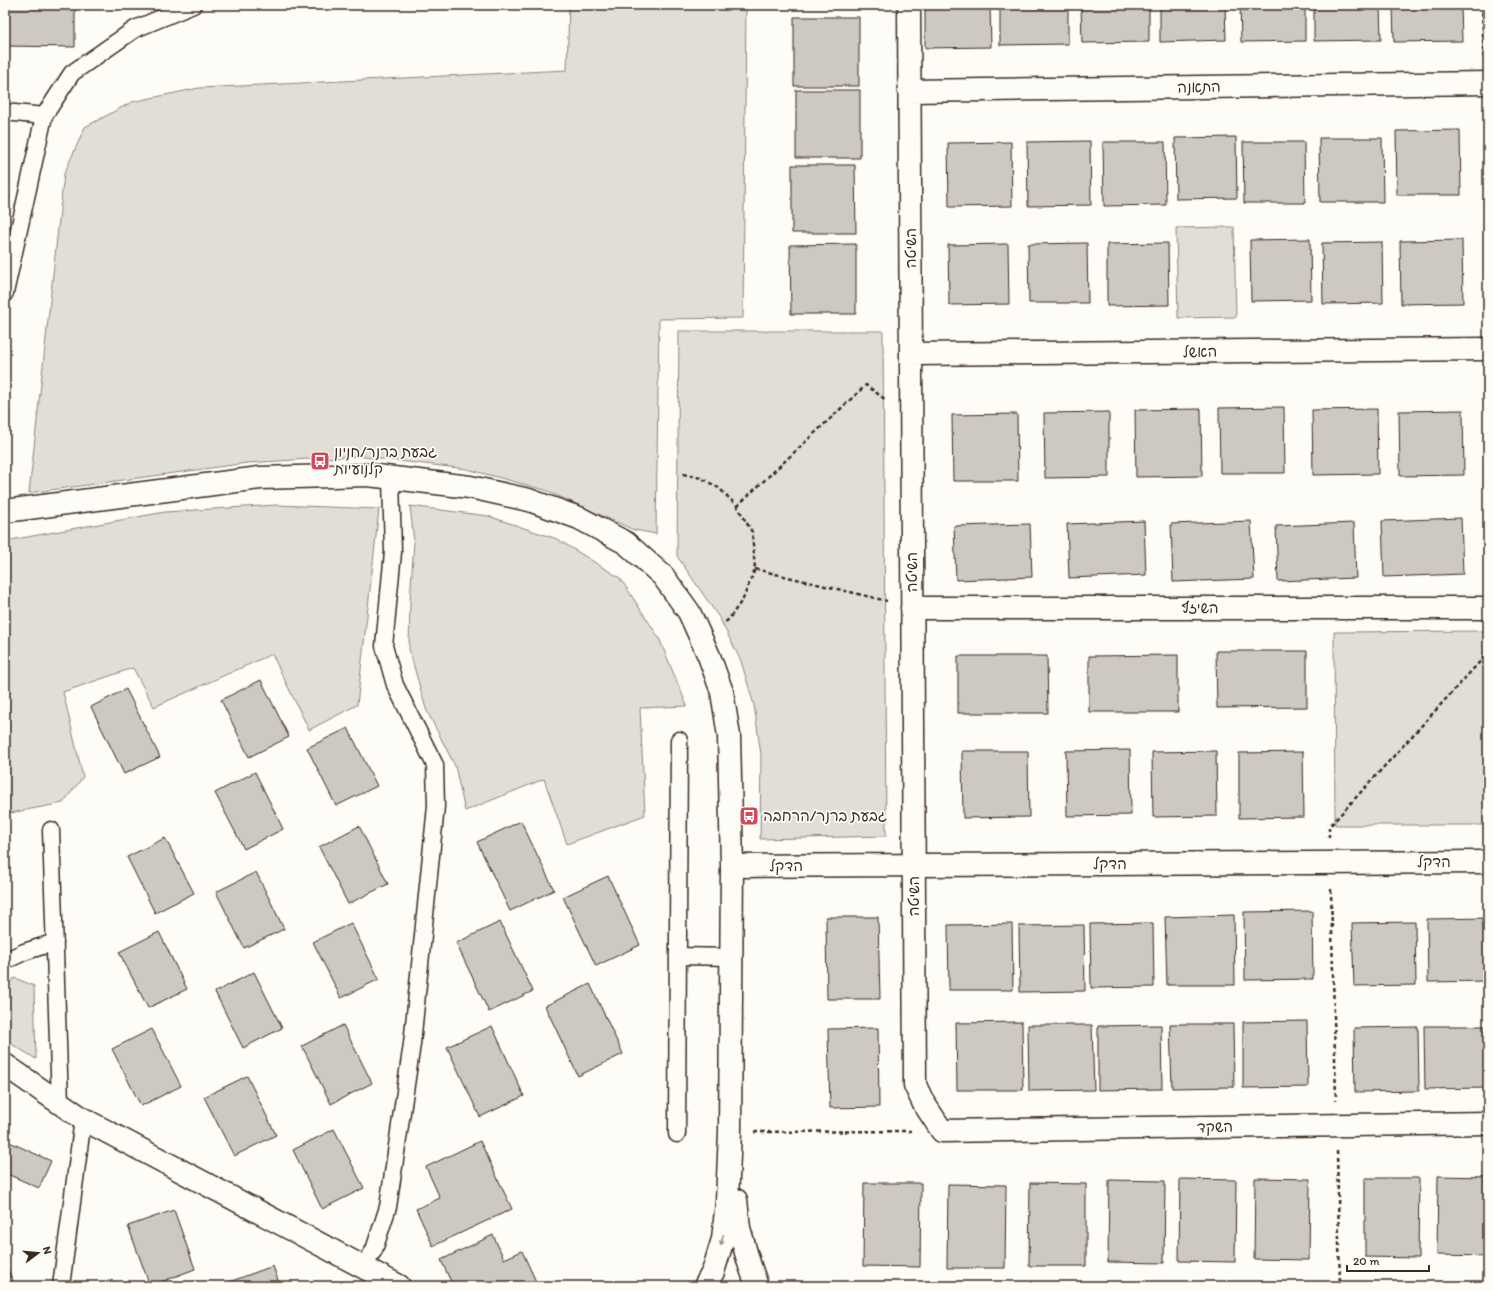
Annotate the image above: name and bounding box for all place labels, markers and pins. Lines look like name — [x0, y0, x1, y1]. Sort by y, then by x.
place label: גבעת ברנר/חניון קלנועיות — [333, 443, 437, 478]
bus stop icon: גבעת ברנר/חניון קלנועיות — [309, 450, 331, 472]
bus stop icon: גבעת ברנר/הרחבה — [738, 805, 760, 827]
place label: גבעת ברנר/הרחבה — [763, 807, 887, 825]

